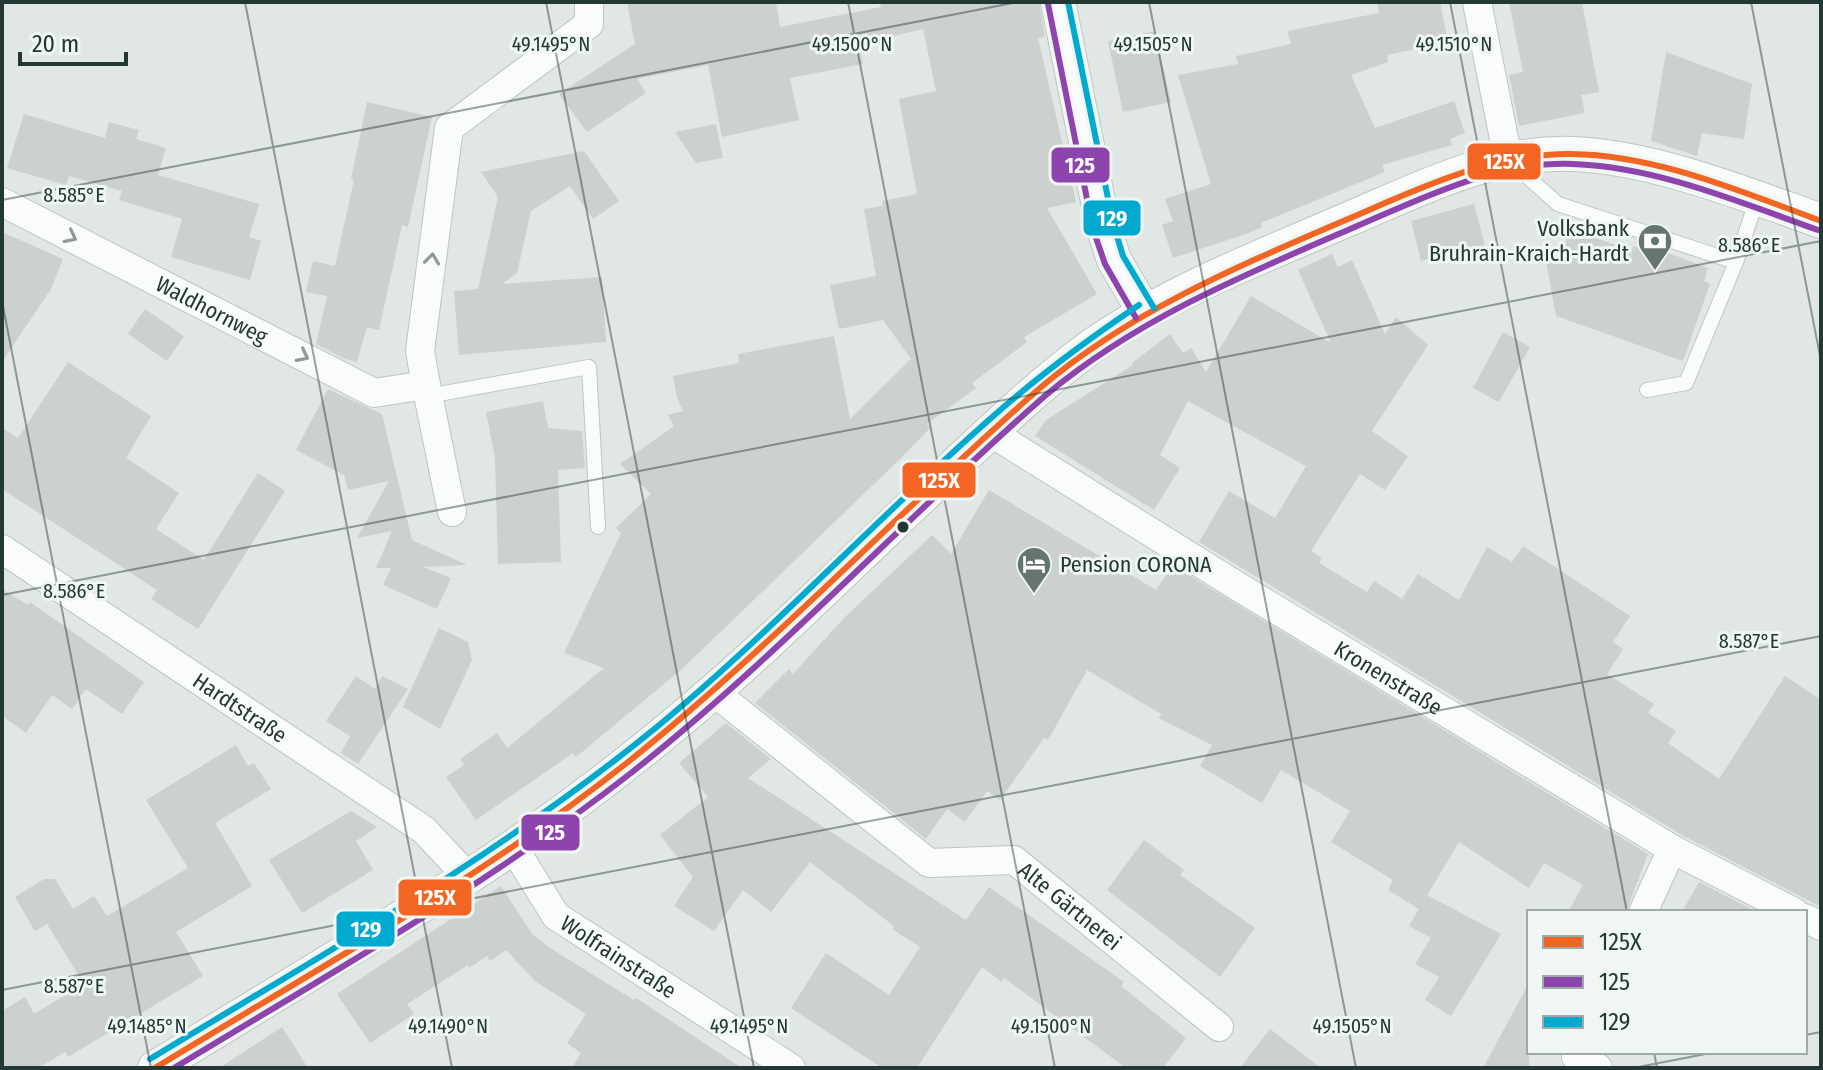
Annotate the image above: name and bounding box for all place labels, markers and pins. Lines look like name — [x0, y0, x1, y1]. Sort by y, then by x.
place label: Volksbank Bruhrain-Kraich-Hardt — [1429, 215, 1630, 267]
bank icon: Volksbank Bruhrain-Kraich-Hardt — [1636, 222, 1674, 272]
unlabelled marker — [895, 519, 911, 535]
hotel icon: Pension CORONA — [1015, 545, 1053, 595]
place label: Pension CORONA — [1060, 551, 1212, 578]

